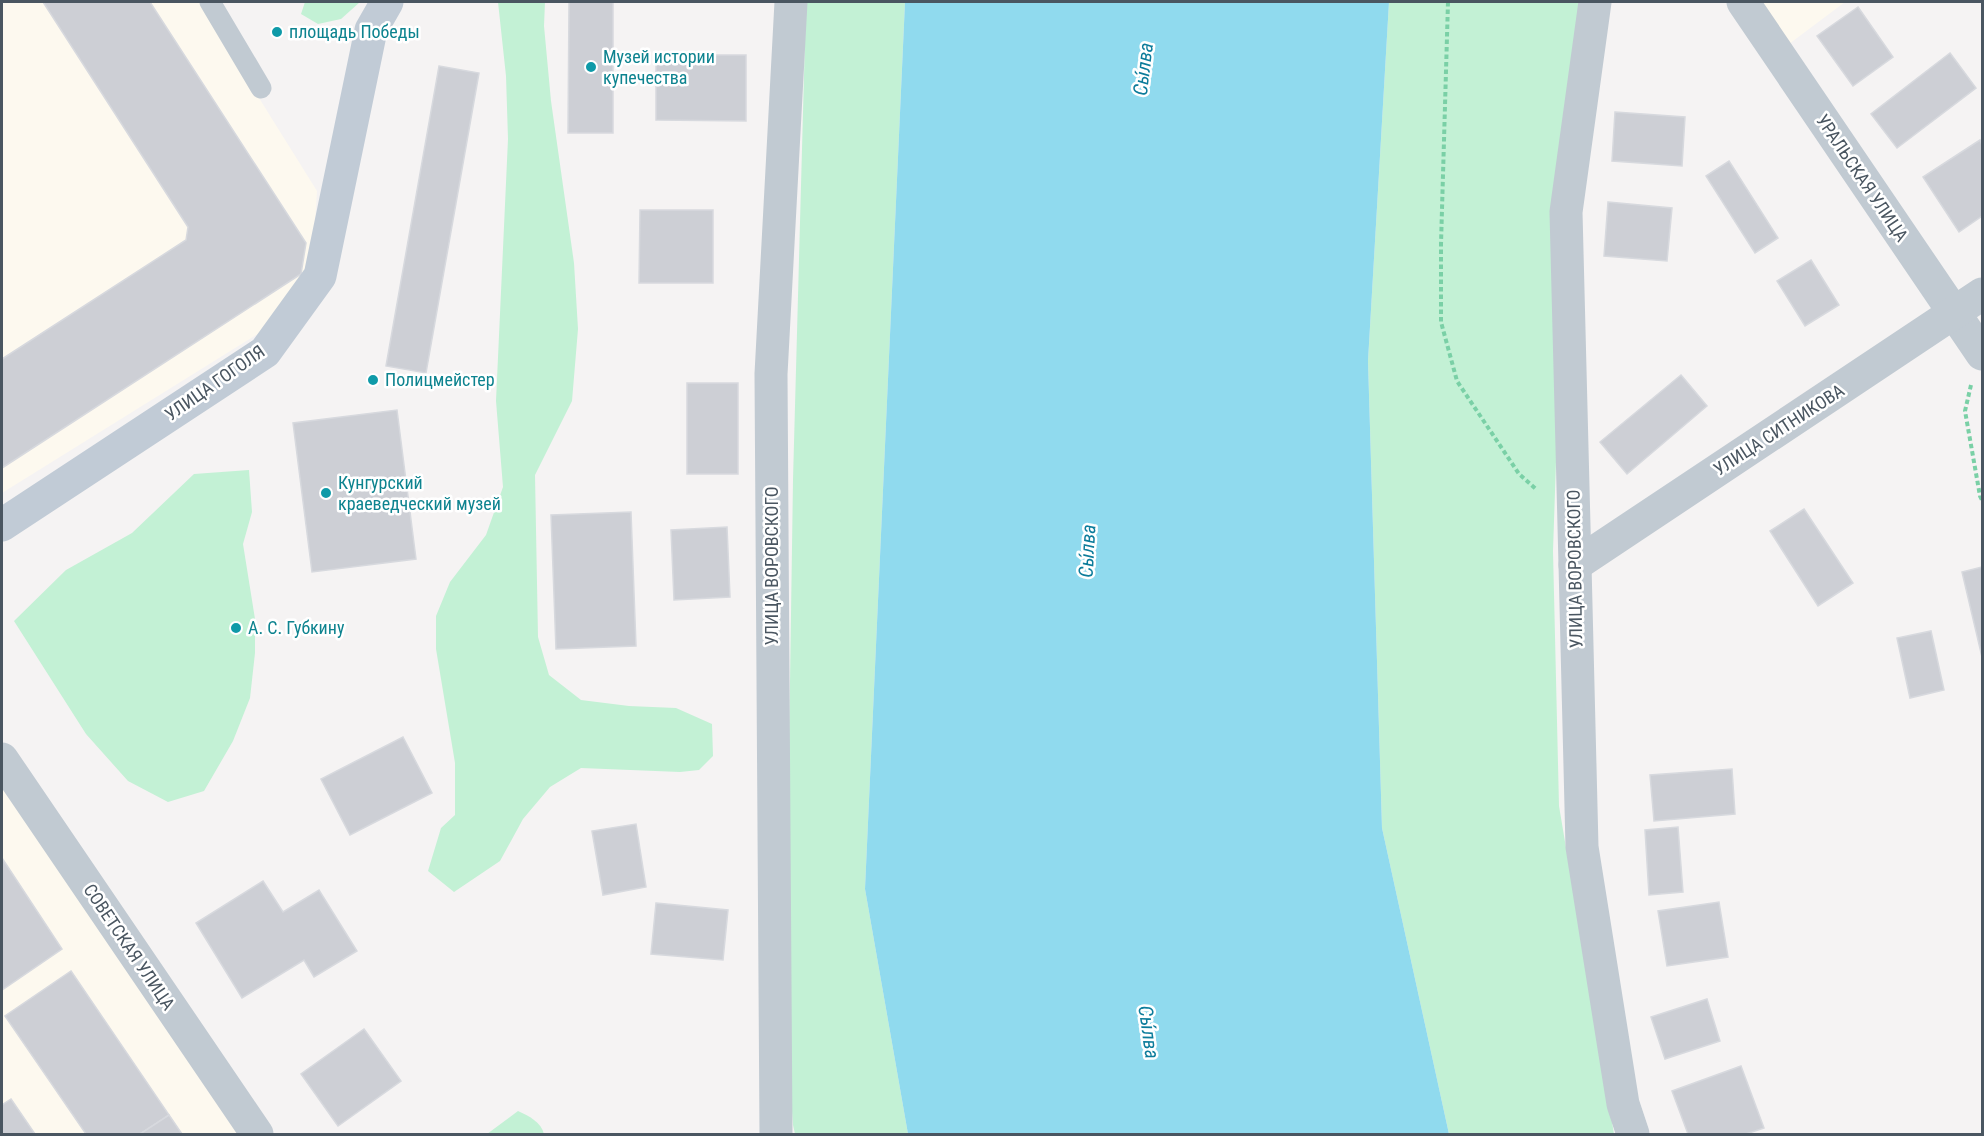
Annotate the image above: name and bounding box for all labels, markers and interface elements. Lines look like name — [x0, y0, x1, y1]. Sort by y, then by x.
place label: площадь Победы — [289, 21, 420, 42]
marker: площадь Победы — [270, 25, 284, 39]
water label: Сы́лва — [1128, 41, 1158, 97]
place label: Музей истории купечества — [603, 46, 715, 88]
marker: Музей истории купечества — [584, 60, 598, 74]
street label: УРАЛЬСКАЯ УЛИЦА — [1812, 110, 1913, 246]
street label: УЛИЦА ГОГОЛЯ — [161, 340, 269, 425]
place label: Полицмейстер — [385, 369, 495, 390]
marker: Полицмейстер — [366, 373, 380, 387]
street label: УЛИЦА СИТНИКОВА — [1710, 379, 1848, 480]
place label: Кунгурский краеведческий музей — [338, 472, 501, 514]
marker: Кунгурский краеведческий музей — [319, 486, 333, 500]
street label: УЛИЦА ВОРОВСКОГО — [761, 487, 782, 645]
street label: УЛИЦА ВОРОВСКОГО — [1563, 489, 1586, 649]
water label: Сы́лва — [1074, 524, 1100, 578]
place label: А. С. Губкину — [248, 617, 345, 638]
marker: А. С. Губкину — [229, 621, 243, 635]
street label: СОВЕТСКАЯ УЛИЦА — [79, 880, 180, 1014]
water label: Сы́лва — [1133, 1004, 1165, 1060]

